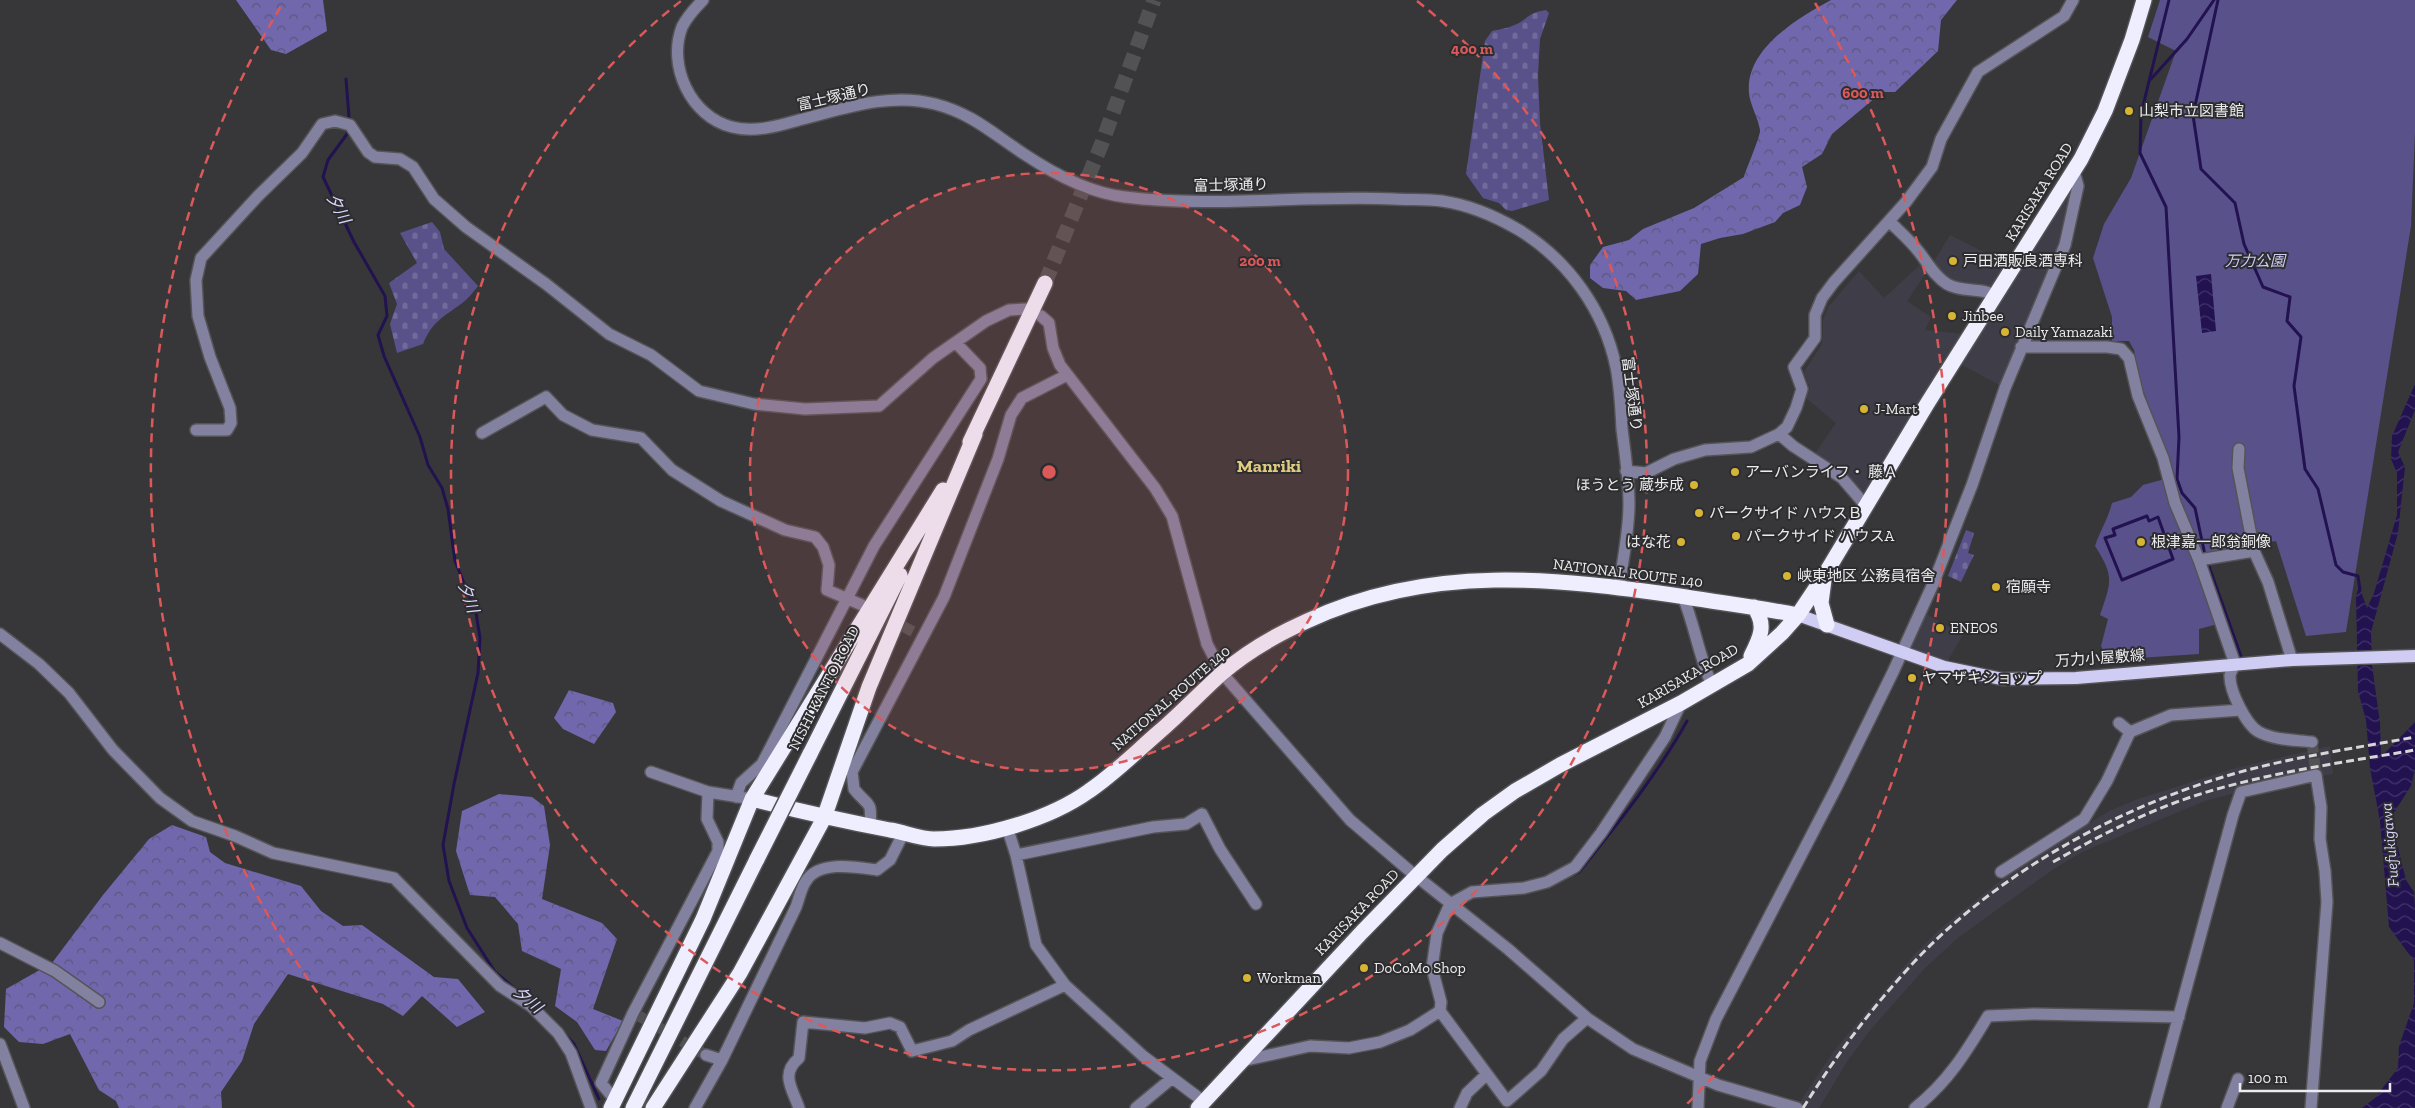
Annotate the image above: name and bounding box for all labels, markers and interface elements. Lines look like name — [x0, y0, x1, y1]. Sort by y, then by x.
text: 400 m — [1451, 40, 1493, 58]
street label: 富士塚通り — [795, 80, 873, 114]
text: 600 m — [1842, 84, 1884, 102]
place label: 山梨市立図書館 — [2139, 102, 2244, 120]
marker: 山梨市立図書館 — [2123, 105, 2135, 117]
street label: KARISAKA ROAD — [2001, 139, 2077, 245]
street label: 富士塚通り — [1193, 175, 1269, 195]
water label: 夕川 — [323, 190, 355, 229]
text: 200 m — [1239, 252, 1281, 270]
place label: 戸田酒販良酒専科 — [1963, 252, 2083, 270]
park label: 万力公園 — [2225, 252, 2287, 270]
marker: 戸田酒販良酒専科 — [1947, 255, 1959, 267]
place label: Jinbee — [1962, 307, 2003, 325]
marker: Jinbee — [1946, 310, 1958, 322]
place label: Daily Yamazaki — [2015, 323, 2113, 341]
marker: Daily Yamazaki — [1999, 326, 2011, 338]
street label: 富士塚通り — [1618, 356, 1646, 432]
place label: J-Mart — [1874, 400, 1918, 418]
marker: J-Mart — [1858, 403, 1870, 415]
district label: Manriki — [1237, 455, 1302, 477]
centre of rings — [1040, 463, 1058, 481]
place label: アーバンライフ・ 藤Ａ — [1745, 463, 1898, 481]
marker: アーバンライフ・ 藤Ａ — [1729, 466, 1741, 478]
place label: ほうとう 蔵歩成 — [1576, 476, 1684, 494]
marker: ほうとう 蔵歩成 — [1688, 479, 1700, 491]
place label: パークサイド ハウスＢ — [1709, 504, 1862, 522]
marker: パークサイド ハウスＢ — [1693, 507, 1705, 519]
place label: パークサイド ハウスA — [1746, 527, 1894, 545]
marker: パークサイド ハウスA — [1730, 530, 1742, 542]
place label: はな花 — [1626, 533, 1671, 551]
place label: 根津嘉一郎翁銅像 — [2151, 533, 2271, 551]
marker: はな花 — [1675, 536, 1687, 548]
marker: 根津嘉一郎翁銅像 — [2135, 536, 2147, 548]
street label: NATIONAL ROUTE 140 — [1552, 555, 1704, 591]
place label: 峡東地区 公務員宿舎 — [1797, 567, 1935, 585]
marker: 峡東地区 公務員宿舎 — [1781, 570, 1793, 582]
place label: 宿願寺 — [2006, 578, 2051, 596]
water label: 夕川 — [454, 579, 484, 617]
marker: 宿願寺 — [1990, 581, 2002, 593]
place label: ENEOS — [1950, 619, 1998, 637]
marker: ENEOS — [1934, 622, 1946, 634]
street label: NISHI KANTO ROAD — [785, 623, 863, 753]
street label: KARISAKA ROAD — [1635, 640, 1741, 712]
street label: NATIONAL ROUTE 140 — [1108, 642, 1234, 754]
street label: 万力小屋敷線 — [2054, 646, 2146, 670]
place label: ヤマザキショップ — [1922, 669, 2042, 687]
marker: ヤマザキショップ — [1906, 672, 1918, 684]
water label: Fuefukigawa — [2376, 802, 2403, 888]
street label: KARISAKA ROAD — [1311, 865, 1403, 959]
place label: DoCoMo Shop — [1374, 959, 1466, 977]
marker: DoCoMo Shop — [1358, 962, 1370, 974]
place label: Workman — [1257, 969, 1321, 987]
marker: Workman — [1241, 972, 1253, 984]
water label: 夕川 — [509, 982, 548, 1018]
scale bar — [2240, 1060, 2390, 1092]
text: 100 m — [2248, 1069, 2287, 1087]

